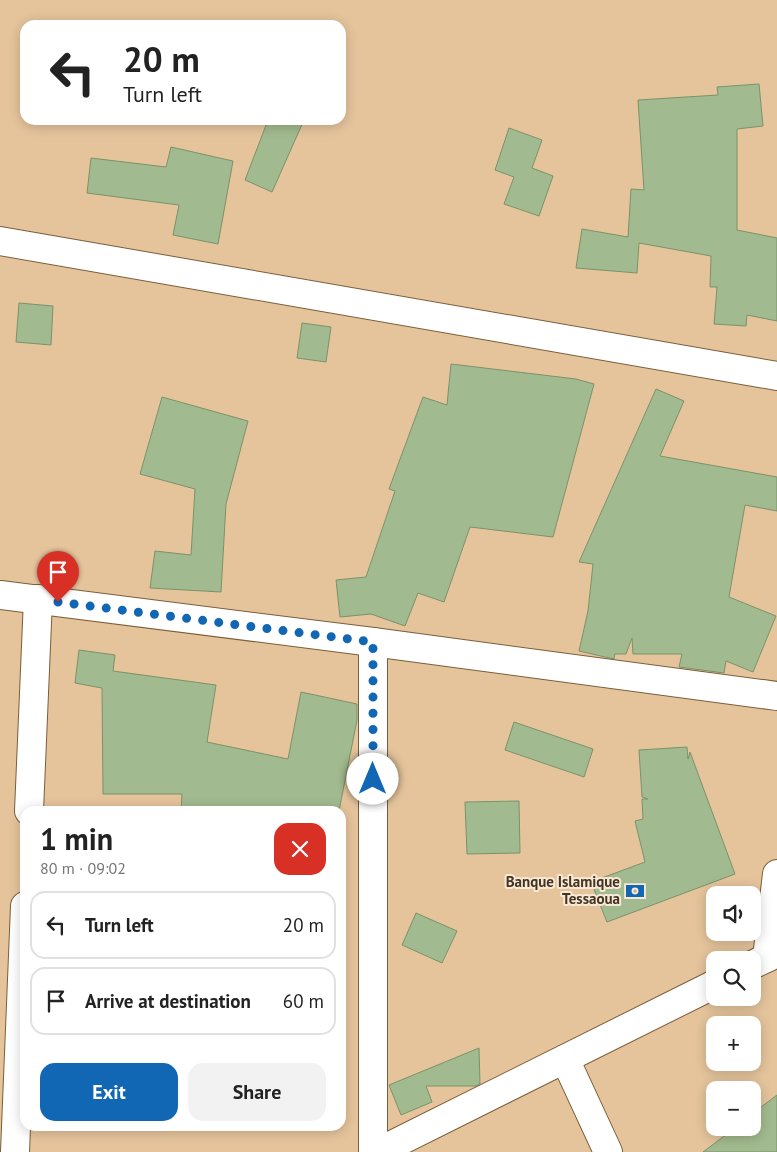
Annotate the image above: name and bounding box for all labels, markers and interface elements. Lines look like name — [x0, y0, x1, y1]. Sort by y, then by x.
text: 20 m — [123, 36, 200, 82]
icon: left — [40, 40, 105, 105]
text: Turn left — [123, 80, 202, 108]
pin — [37, 551, 79, 602]
icon: arrive — [44, 558, 72, 586]
position arrow — [346, 752, 398, 804]
text: 1 min — [40, 819, 113, 858]
button: close — [274, 823, 326, 875]
text: 80 m · 09:02 — [40, 858, 126, 878]
place label: Banque Islamique Tessaoua — [506, 872, 620, 908]
bank icon: Banque Islamique Tessaoua — [624, 880, 646, 902]
map controls — [706, 886, 761, 1136]
button: sound — [706, 886, 761, 941]
icon: left — [42, 911, 70, 939]
text: Turn left — [85, 913, 154, 937]
text: 20 m — [283, 913, 324, 937]
button: search — [706, 951, 761, 1006]
icon: arrive — [42, 987, 70, 1015]
text: Arrive at destination — [85, 989, 251, 1013]
text: 60 m — [283, 989, 324, 1013]
button: + — [706, 1016, 761, 1071]
button: Exit — [40, 1063, 178, 1121]
button: Share — [188, 1063, 326, 1121]
button: − — [706, 1081, 761, 1136]

